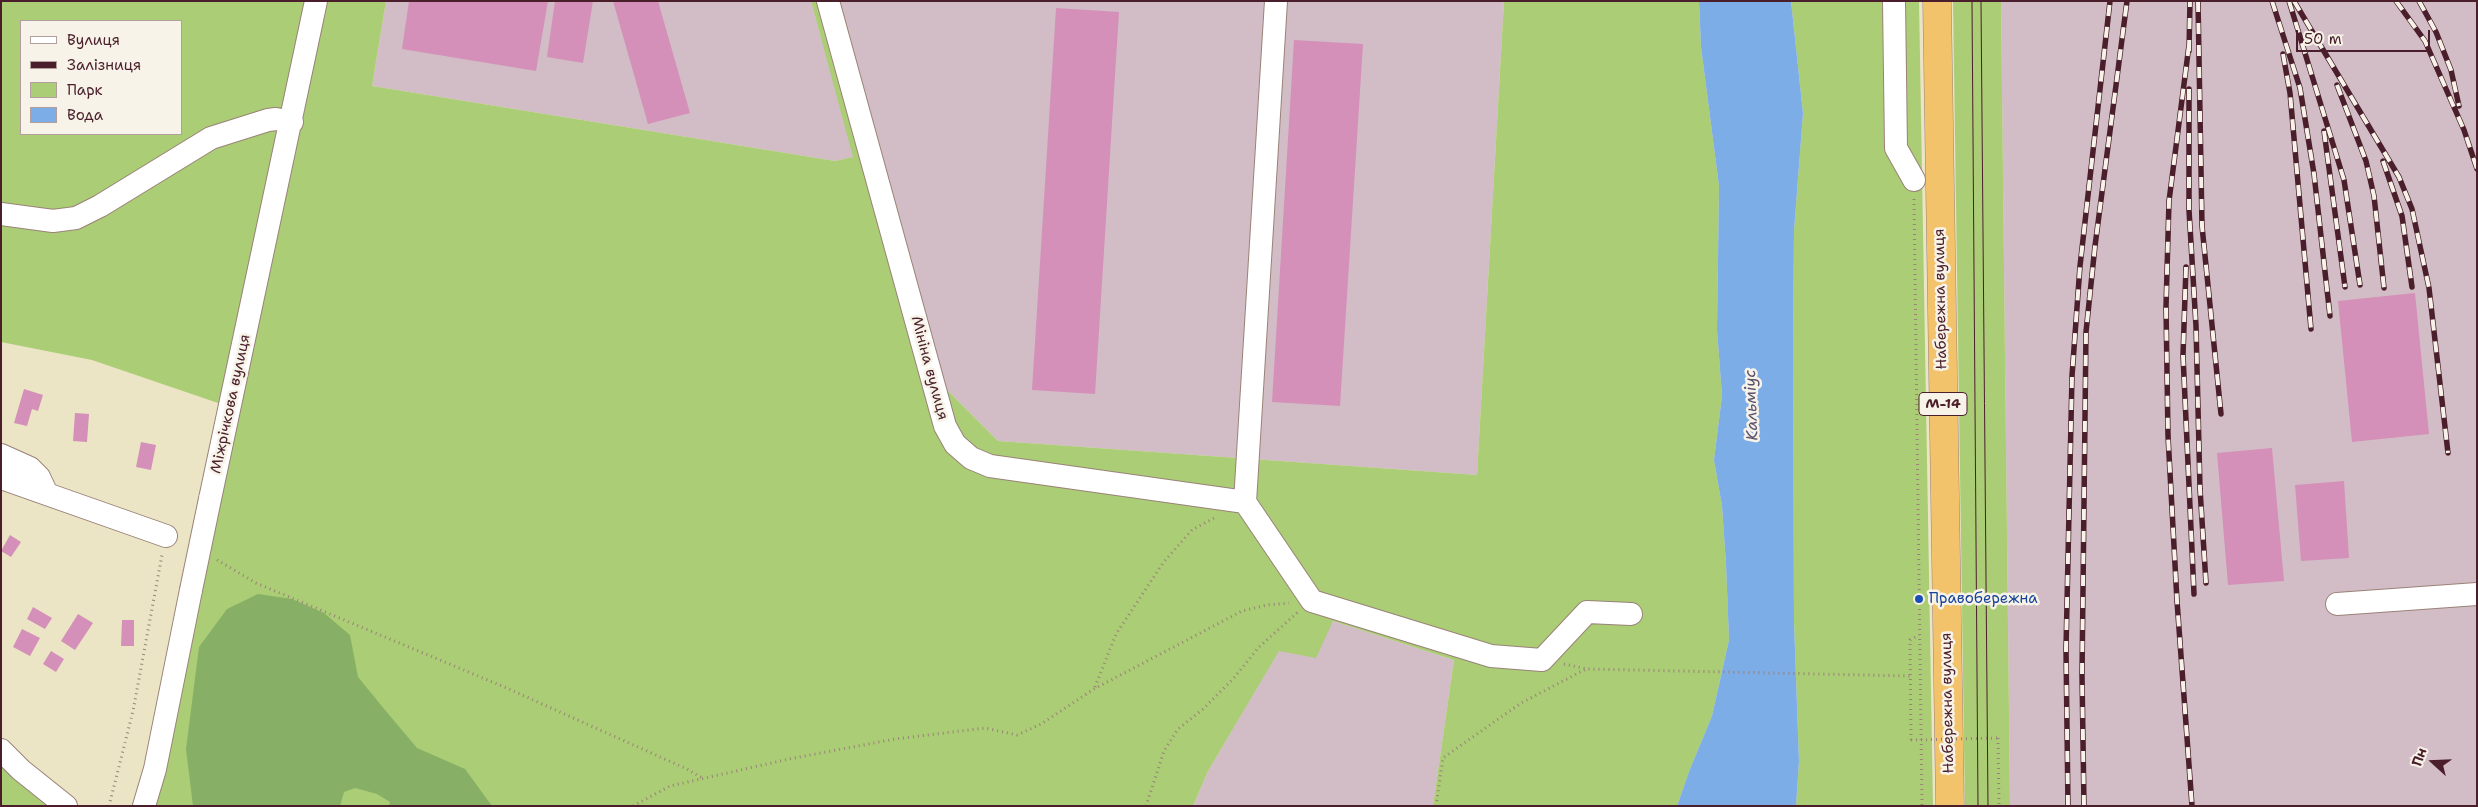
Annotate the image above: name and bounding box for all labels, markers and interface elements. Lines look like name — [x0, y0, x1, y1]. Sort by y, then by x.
legend — [20, 20, 182, 135]
scale bar — [2298, 20, 2432, 52]
text: 50 m — [2304, 29, 2342, 49]
text: Вулиця — [67, 30, 120, 50]
text: Залізниця — [67, 55, 141, 75]
text: Парк — [67, 80, 103, 100]
text: Вода — [67, 105, 103, 125]
street label: Набережна вулиця — [1931, 228, 1951, 370]
street label: Мініна вулиця — [906, 314, 952, 422]
street label: Міжрічкова вулиця — [207, 333, 255, 475]
water label: Кальміус — [1741, 369, 1763, 441]
road number: М-14 — [1919, 392, 1967, 416]
place label: Правобережна — [1929, 590, 2038, 608]
marker: Правобережна — [1913, 593, 1925, 605]
street label: Набережна вулиця — [1938, 632, 1958, 774]
north arrow — [2408, 737, 2458, 787]
text: Пн — [2407, 745, 2431, 769]

